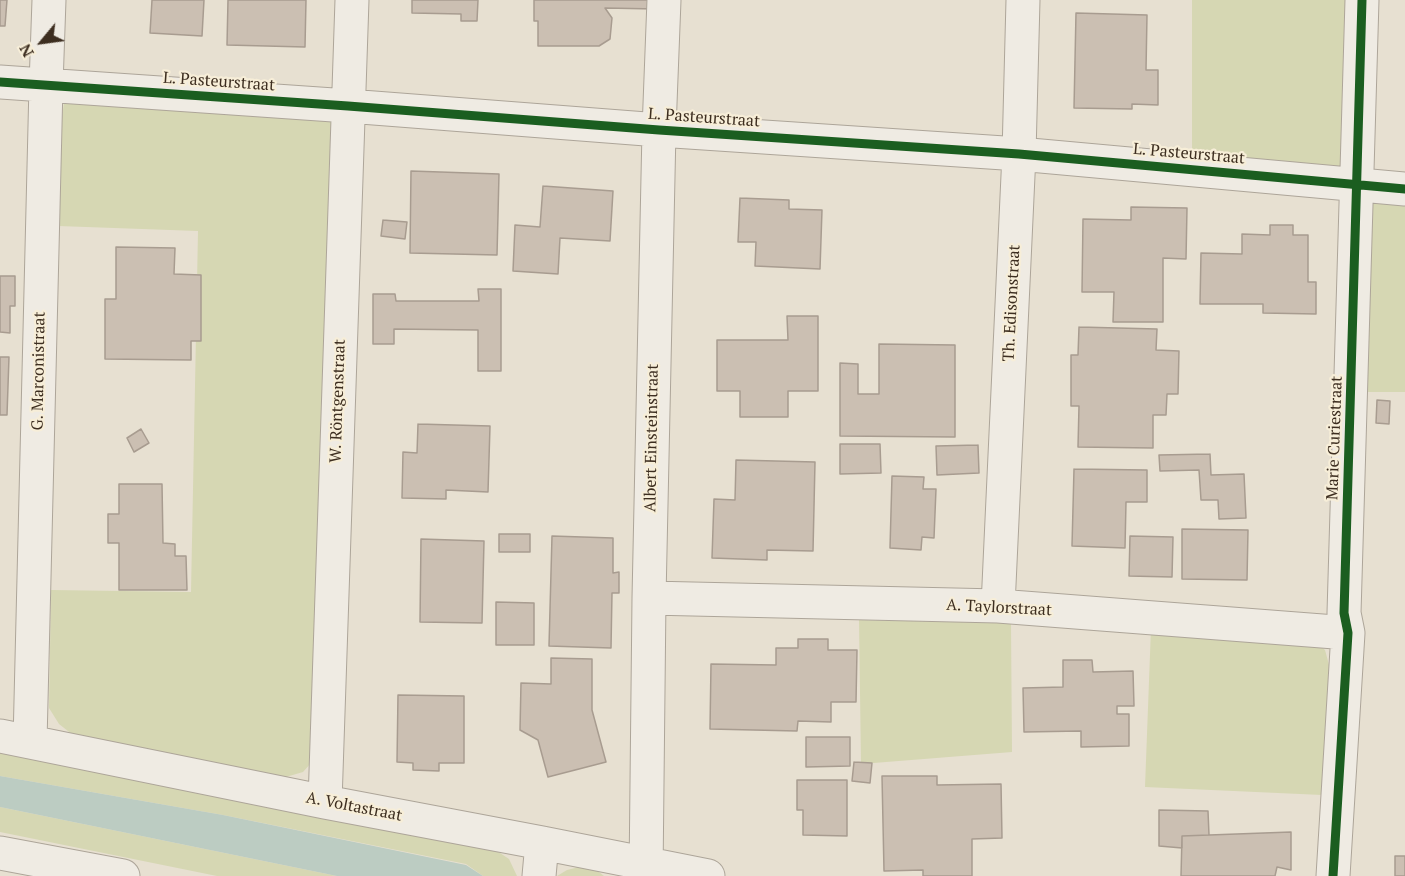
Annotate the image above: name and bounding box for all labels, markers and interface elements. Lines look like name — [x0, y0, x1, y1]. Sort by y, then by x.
north arrow — [12, 12, 72, 72]
text: N — [14, 40, 39, 61]
street label: L. Pasteurstraat — [162, 69, 276, 95]
street label: L. Pasteurstraat — [647, 105, 761, 131]
street label: L. Pasteurstraat — [1132, 140, 1246, 168]
street label: Th. Edisonstraat — [999, 244, 1025, 362]
street label: G. Marconistraat — [28, 311, 50, 431]
street label: W. Röntgenstraat — [326, 339, 350, 463]
street label: Albert Einsteinstraat — [641, 364, 663, 512]
street label: Marie Curiestraat — [1323, 375, 1347, 501]
street label: A. Taylorstraat — [946, 596, 1052, 620]
street label: A. Voltastraat — [304, 788, 404, 826]

